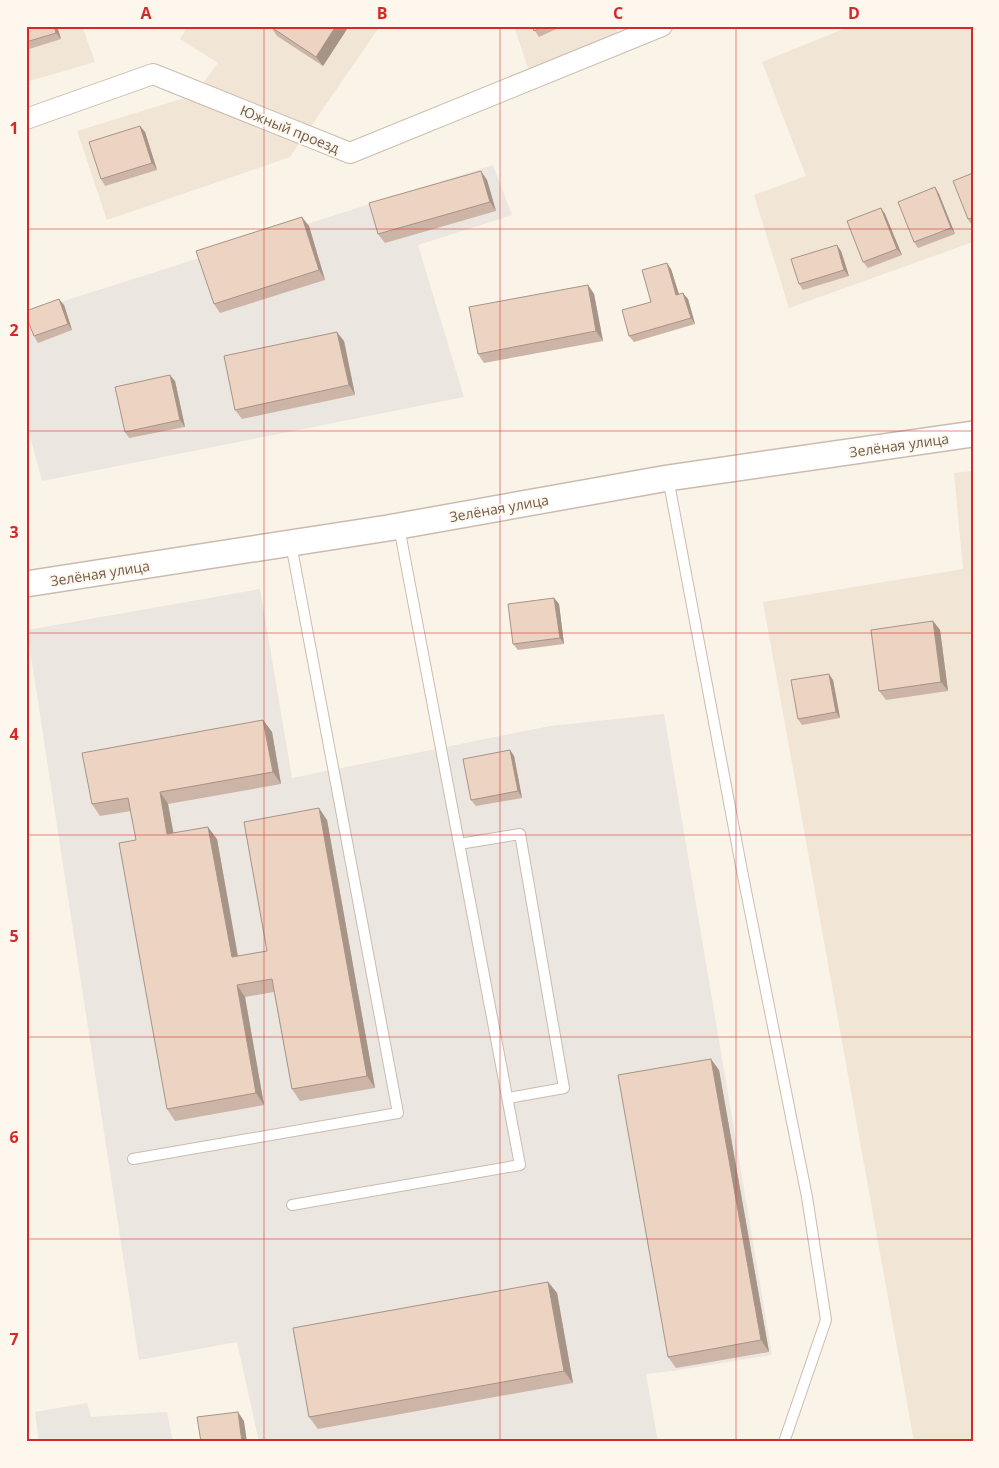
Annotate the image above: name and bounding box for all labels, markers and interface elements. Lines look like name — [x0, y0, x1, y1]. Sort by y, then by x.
text: A — [140, 2, 152, 24]
text: B — [377, 2, 387, 24]
text: C — [613, 2, 623, 24]
text: D — [848, 2, 860, 24]
street label: Южный проезд — [238, 100, 342, 158]
text: 1 — [9, 117, 19, 139]
text: 2 — [9, 319, 19, 341]
street label: Зелёная улица — [848, 429, 950, 461]
street label: Зелёная улица — [448, 490, 550, 526]
text: 3 — [9, 521, 19, 543]
street label: Зелёная улица — [49, 556, 151, 590]
text: 4 — [9, 723, 19, 745]
text: 5 — [9, 925, 19, 947]
text: 6 — [9, 1126, 19, 1148]
text: 7 — [9, 1328, 19, 1350]

